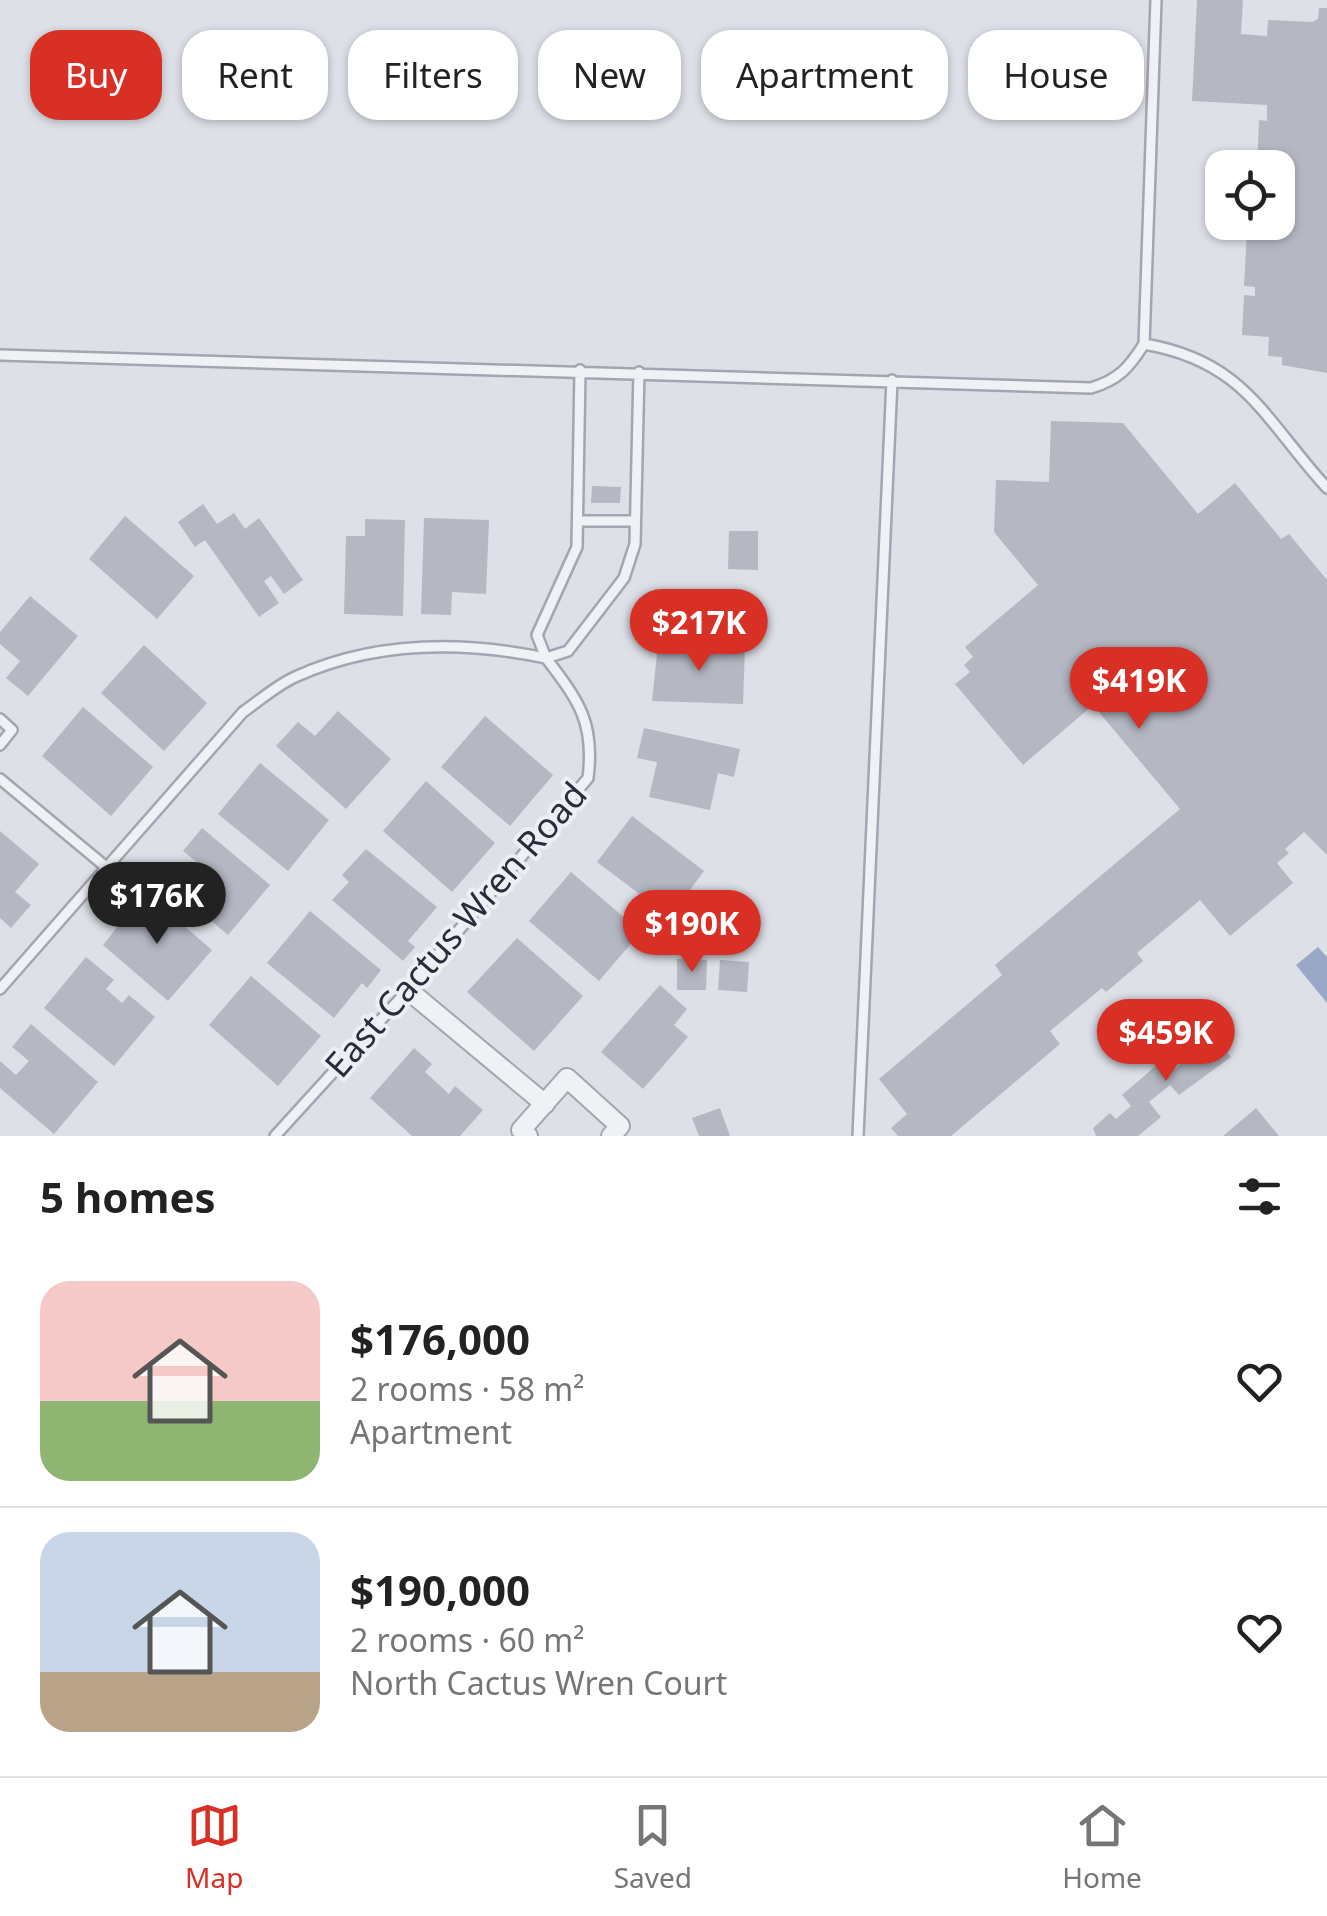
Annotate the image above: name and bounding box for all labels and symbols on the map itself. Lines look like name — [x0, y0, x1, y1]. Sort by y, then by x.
pin: $217K — [629, 589, 769, 674]
pin: $419K — [1069, 647, 1209, 732]
street label: East Cactus Wren Road — [314, 771, 596, 1087]
pin: $176K — [87, 862, 227, 947]
pin: $190K — [622, 890, 762, 975]
pin: $459K — [1096, 999, 1236, 1084]

